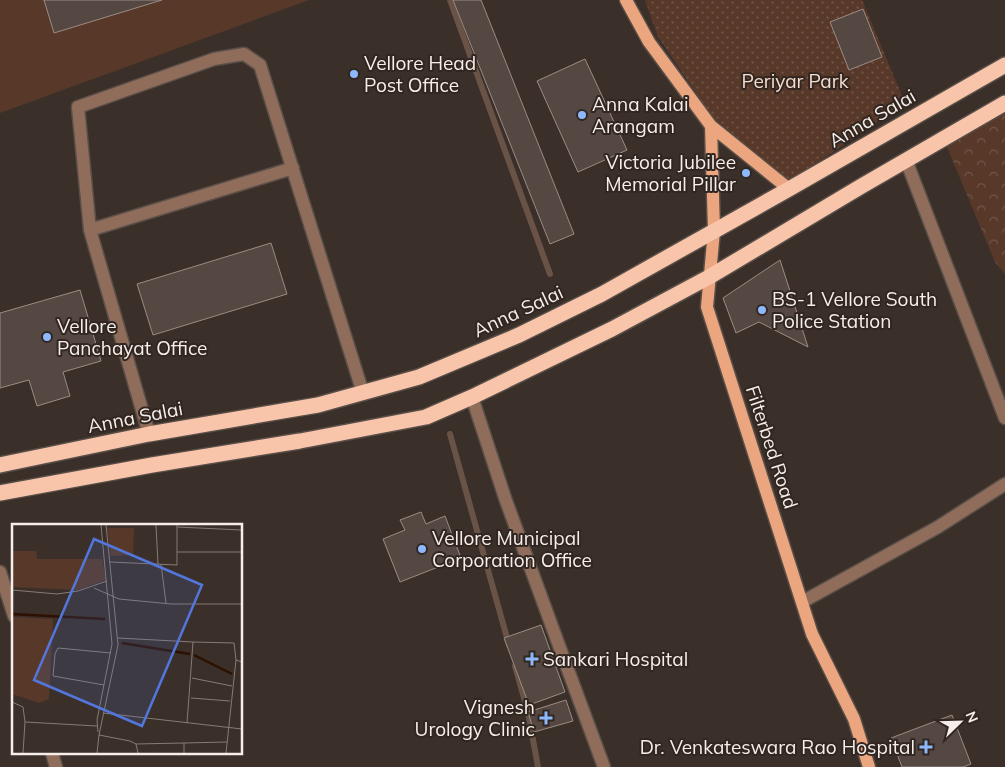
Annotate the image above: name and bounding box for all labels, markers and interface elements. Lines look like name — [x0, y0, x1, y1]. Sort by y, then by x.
place label: Vellore Head Post Office — [364, 51, 476, 97]
marker: Vellore Head Post Office — [348, 68, 360, 80]
park label: Periyar Park — [742, 69, 849, 93]
street label: Anna Salai — [824, 84, 920, 152]
place label: Anna Kalai Arangam — [592, 92, 688, 138]
marker: Anna Kalai Arangam — [576, 109, 588, 121]
place label: Victoria Jubilee Memorial Pillar — [605, 150, 736, 196]
marker: Victoria Jubilee Memorial Pillar — [740, 167, 752, 179]
street label: Anna Salai — [469, 280, 567, 342]
place label: BS-1 Vellore South Police Station — [772, 287, 937, 333]
marker: BS-1 Vellore South Police Station — [756, 304, 768, 316]
place label: Vellore Panchayat Office — [57, 314, 207, 360]
marker: Vellore Panchayat Office — [41, 331, 53, 343]
street label: Filterbed Road — [741, 382, 803, 512]
street label: Anna Salai — [85, 396, 185, 438]
inset map — [12, 524, 242, 754]
place label: Vellore Municipal Corporation Office — [432, 526, 592, 572]
marker: Vellore Municipal Corporation Office — [416, 543, 428, 555]
place label: Sankari Hospital — [543, 647, 688, 671]
marker: Sankari Hospital — [525, 652, 539, 666]
place label: Vignesh Urology Clinic — [415, 695, 535, 741]
north arrow — [935, 697, 985, 747]
text: N — [962, 709, 982, 725]
marker: Vignesh Urology Clinic — [539, 711, 553, 725]
place label: Dr. Venkateswara Rao Hospital — [640, 735, 915, 759]
marker: Dr. Venkateswara Rao Hospital — [919, 740, 933, 754]

